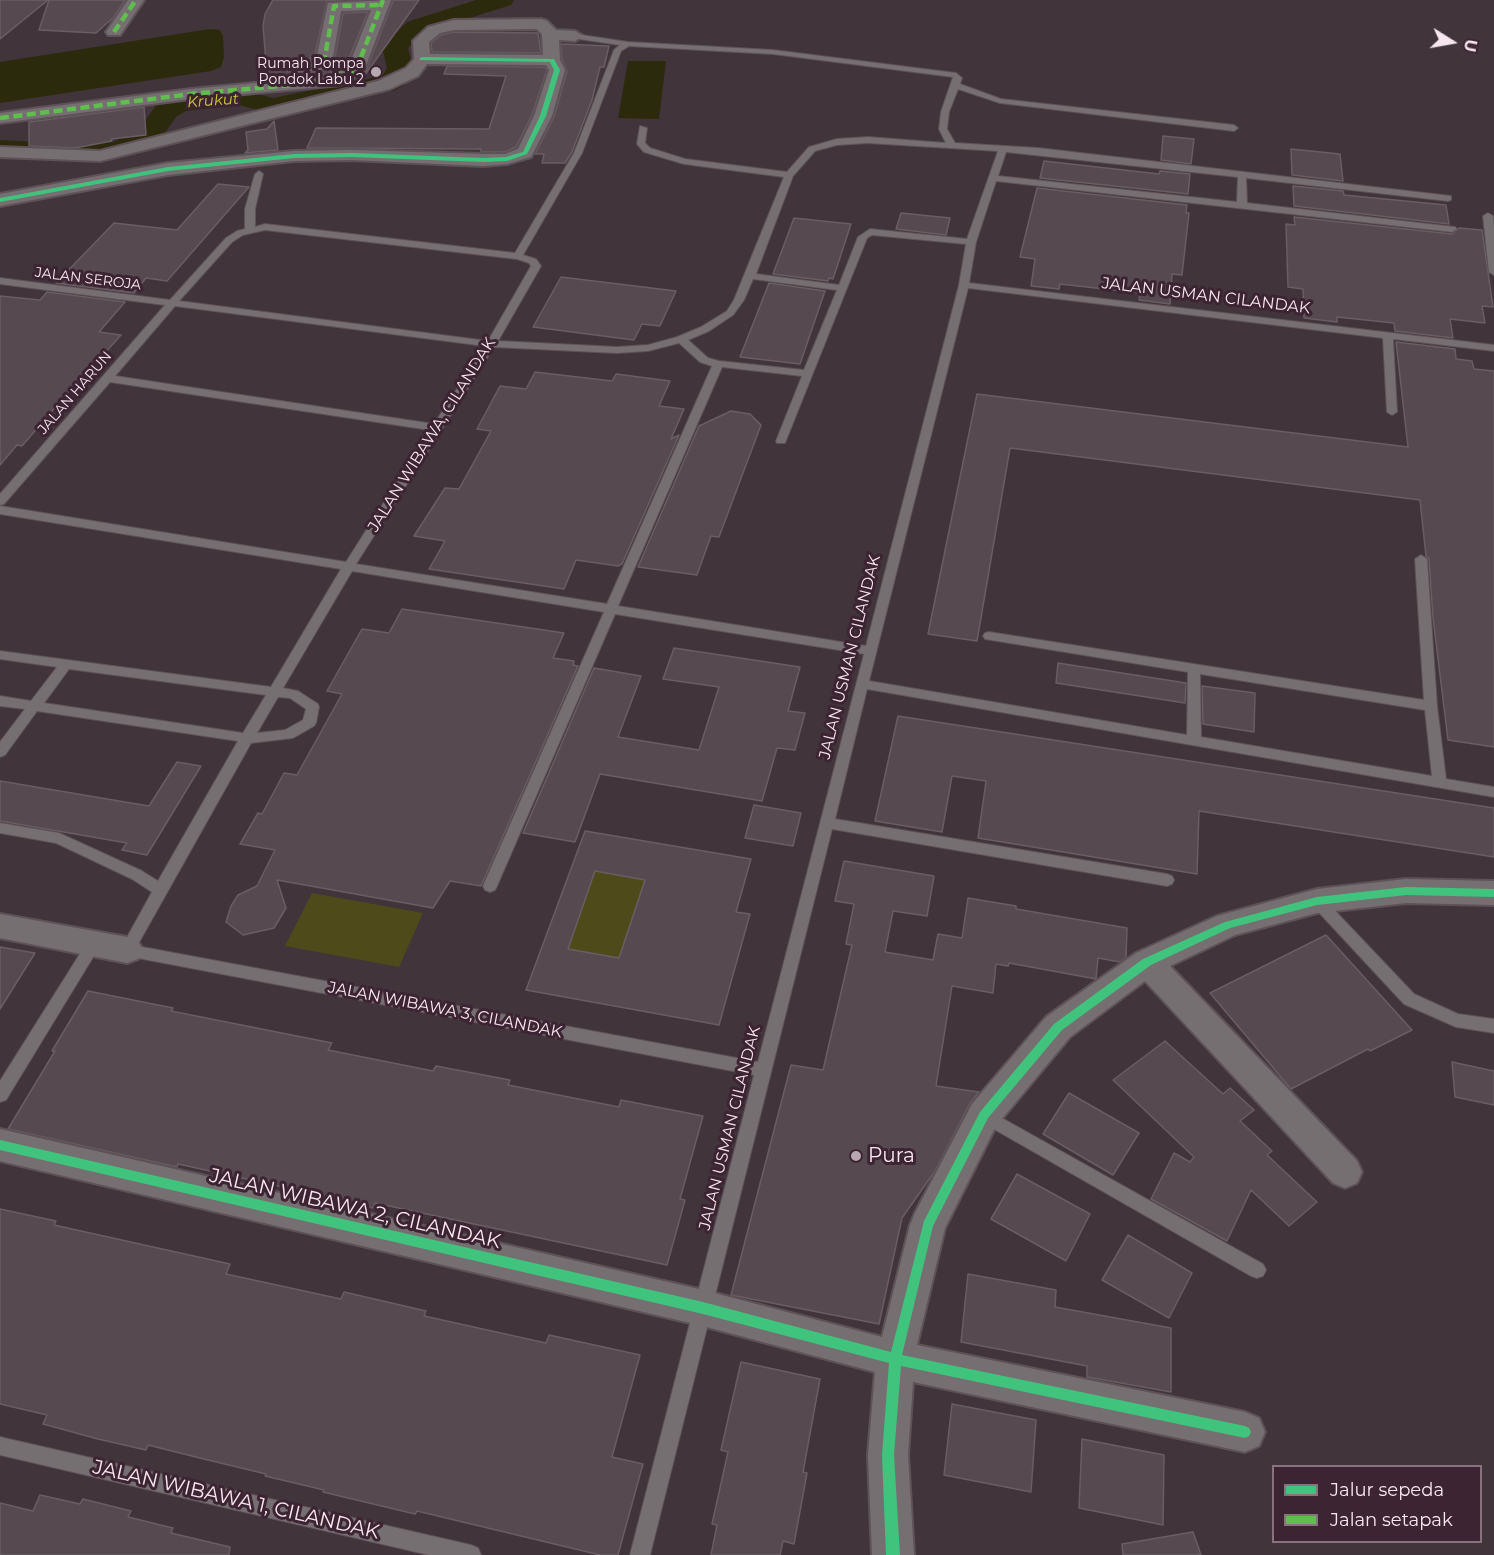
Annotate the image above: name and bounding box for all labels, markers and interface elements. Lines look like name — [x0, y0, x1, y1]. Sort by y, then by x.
north arrow — [1422, 12, 1482, 72]
text: U — [1460, 38, 1481, 54]
place label: Rumah Pompa Pondok Labu 2 — [257, 56, 364, 88]
marker: Rumah Pompa Pondok Labu 2 — [369, 65, 383, 79]
water label: Krukut — [187, 90, 239, 112]
street label: JALAN SEROJA — [34, 264, 142, 294]
street label: JALAN USMAN CILANDAK — [1101, 274, 1311, 318]
street label: JALAN WIBAWA, CILANDAK — [364, 334, 500, 536]
street label: JALAN HARUN — [34, 348, 116, 438]
street label: JALAN USMAN CILANDAK — [815, 553, 885, 761]
street label: JALAN WIBAWA 3, CILANDAK — [326, 978, 564, 1042]
street label: JALAN USMAN CILANDAK — [695, 1024, 765, 1232]
place label: Pura — [868, 1144, 915, 1168]
marker: Pura — [849, 1149, 863, 1163]
street label: JALAN WIBAWA 2, CILANDAK — [207, 1164, 503, 1254]
street label: JALAN WIBAWA 1, CILANDAK — [90, 1455, 382, 1545]
legend — [1272, 1465, 1482, 1543]
text: Jalur sepeda — [1330, 1479, 1444, 1501]
text: Jalan setapak — [1330, 1509, 1453, 1531]

